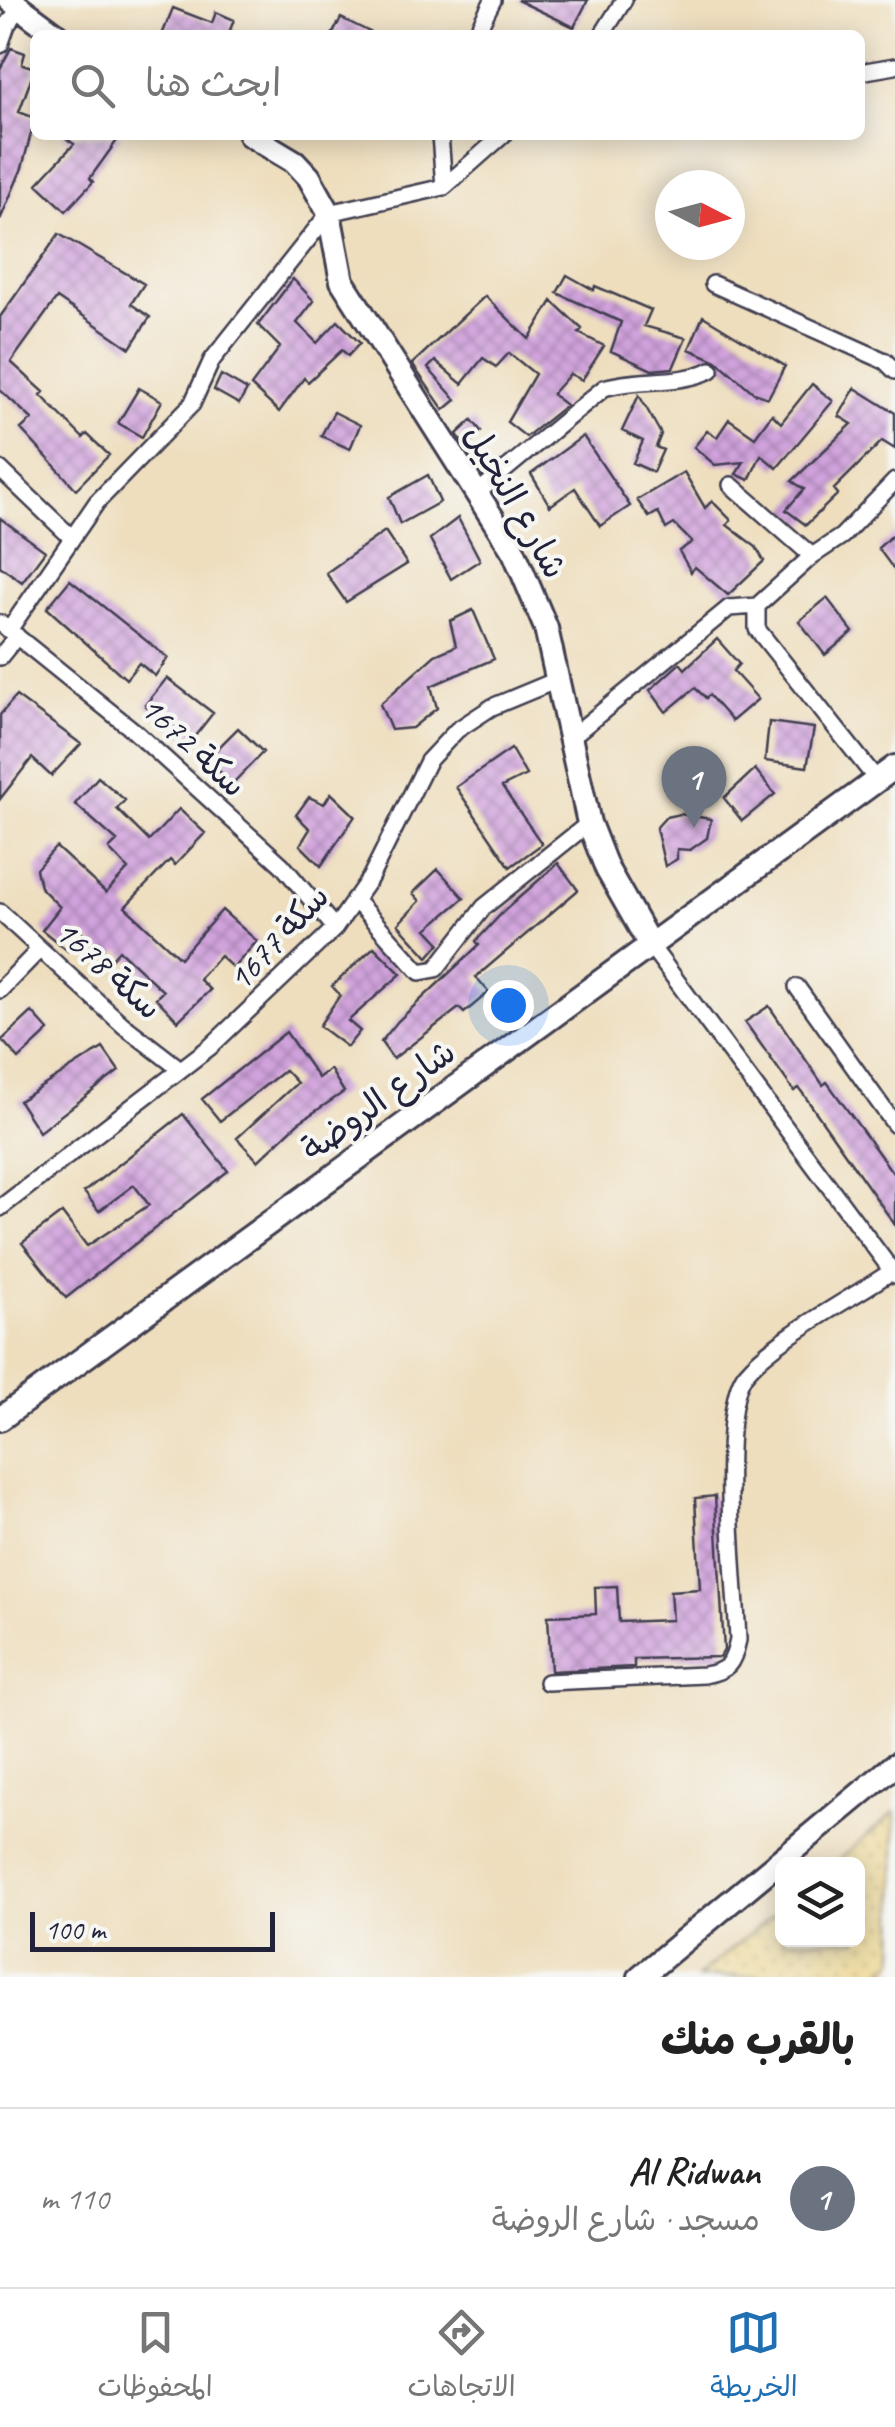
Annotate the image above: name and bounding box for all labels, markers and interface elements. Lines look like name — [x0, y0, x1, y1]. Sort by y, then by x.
search box — [30, 30, 865, 140]
icon: search — [65, 58, 120, 113]
text: ابحث هنا — [145, 60, 281, 107]
north arrow — [655, 170, 745, 260]
street label: شارع النخيل — [452, 416, 578, 588]
street label: سكة 1672 — [131, 686, 256, 807]
pin: 1 — [662, 746, 726, 828]
street label: سكة 1677 — [218, 875, 339, 1000]
street label: سكة 1678 — [45, 909, 172, 1030]
your location — [483, 980, 534, 1031]
street label: شارع الروضة — [292, 1029, 466, 1173]
map controls — [775, 1857, 865, 1947]
button: layers — [775, 1857, 865, 1947]
scale bar — [30, 1907, 275, 1952]
text: 100 m — [45, 1912, 105, 1947]
text: بالقرب منك — [661, 2014, 855, 2067]
text: Al Ridwan — [629, 2148, 760, 2195]
text: 110 m — [40, 2178, 109, 2219]
text: 1 — [815, 2178, 830, 2219]
text: مسجد · شارع الروضة — [492, 2199, 760, 2240]
tab: المحفوظات — [97, 2305, 213, 2411]
tab: الاتجاهات — [407, 2305, 516, 2411]
tab: الخريطة — [710, 2305, 798, 2411]

